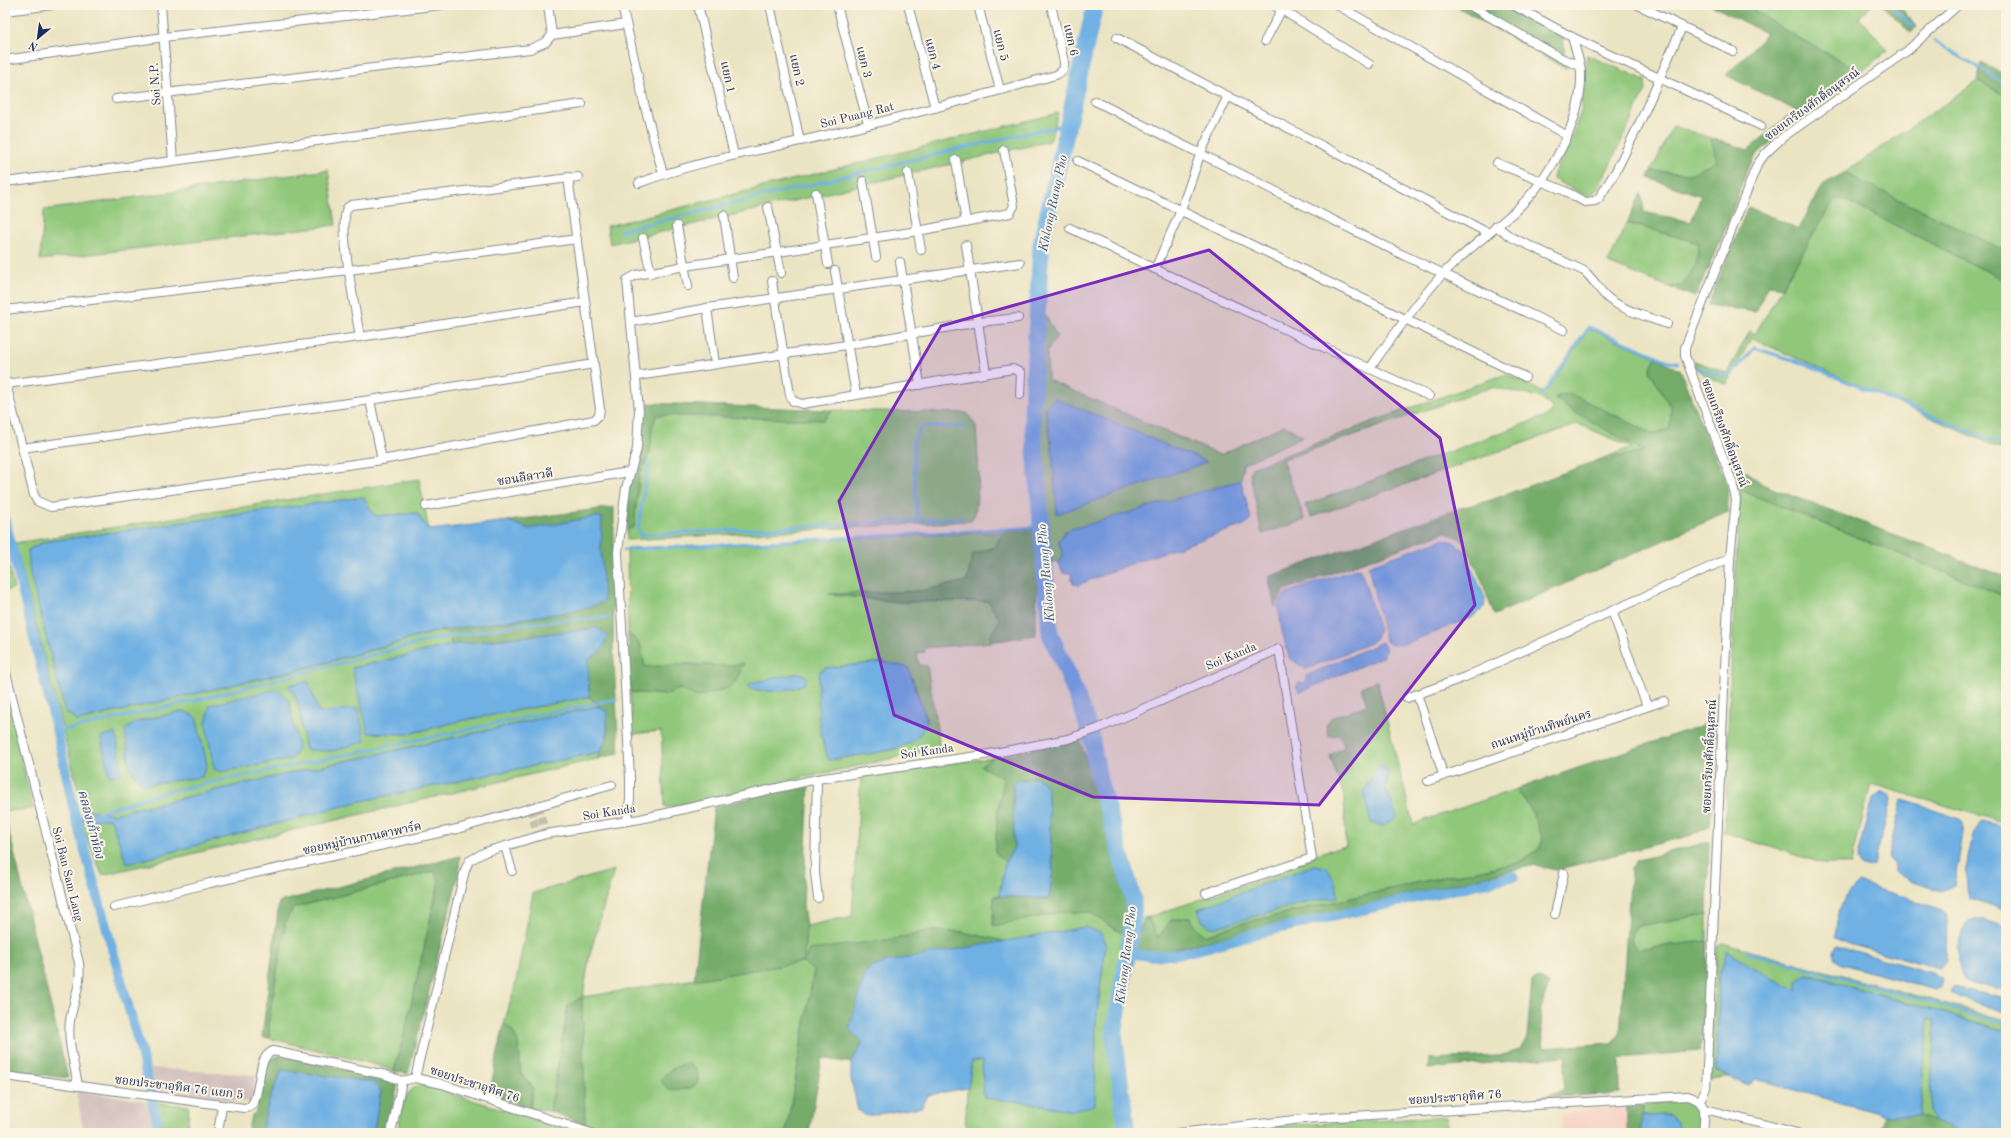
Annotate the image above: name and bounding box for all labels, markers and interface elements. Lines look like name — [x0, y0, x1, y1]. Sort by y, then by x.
north arrow — [18, 18, 58, 58]
street label: แยก 6 — [1061, 23, 1080, 57]
street label: แยก 5 — [990, 28, 1011, 63]
street label: แยก 4 — [922, 37, 942, 72]
text: N — [27, 38, 40, 52]
street label: แยก 3 — [853, 45, 873, 80]
street label: แยก 2 — [787, 53, 806, 87]
street label: แยก 1 — [718, 60, 737, 94]
street label: Soi N.P. — [149, 62, 163, 106]
street label: ซอยเกรียงศักดิ์อนุสรณ์ — [1761, 63, 1863, 144]
street label: Soi Puang Rat — [819, 101, 895, 131]
water label: Khlong Rang Pho — [1037, 154, 1070, 254]
street label: ซอยเกรียงศักดิ์อนุสรณ์ — [1698, 376, 1753, 489]
street label: ซอนลีลาวดี — [496, 466, 554, 488]
water label: Khlong Rang Pho — [1036, 523, 1057, 623]
street label: Soi Kanda — [1204, 641, 1258, 673]
street label: ซอยเกรียงศักดิ์อนุสรณ์ — [1697, 699, 1720, 813]
street label: ถนนหมู่บ้านทิพย์นคร — [1489, 706, 1593, 753]
street label: Soi Kanda — [900, 742, 955, 762]
water label: คลองเก้าห้อง — [75, 788, 108, 861]
street label: Soi Kanda — [582, 803, 637, 823]
street label: ซอยหมู่บ้านกานดาพาร์ค — [301, 819, 423, 858]
street label: Soi Ban Sam Lang — [49, 826, 85, 923]
water label: Khlong Rang Pho — [1114, 906, 1139, 1006]
street label: ซอยประชาอุทิศ 76 — [428, 1063, 522, 1106]
street label: ซอยประชาอุทิศ 76 แยก 5 — [114, 1072, 244, 1103]
street label: ซอยประชาอุทิศ 76 — [1408, 1087, 1502, 1108]

